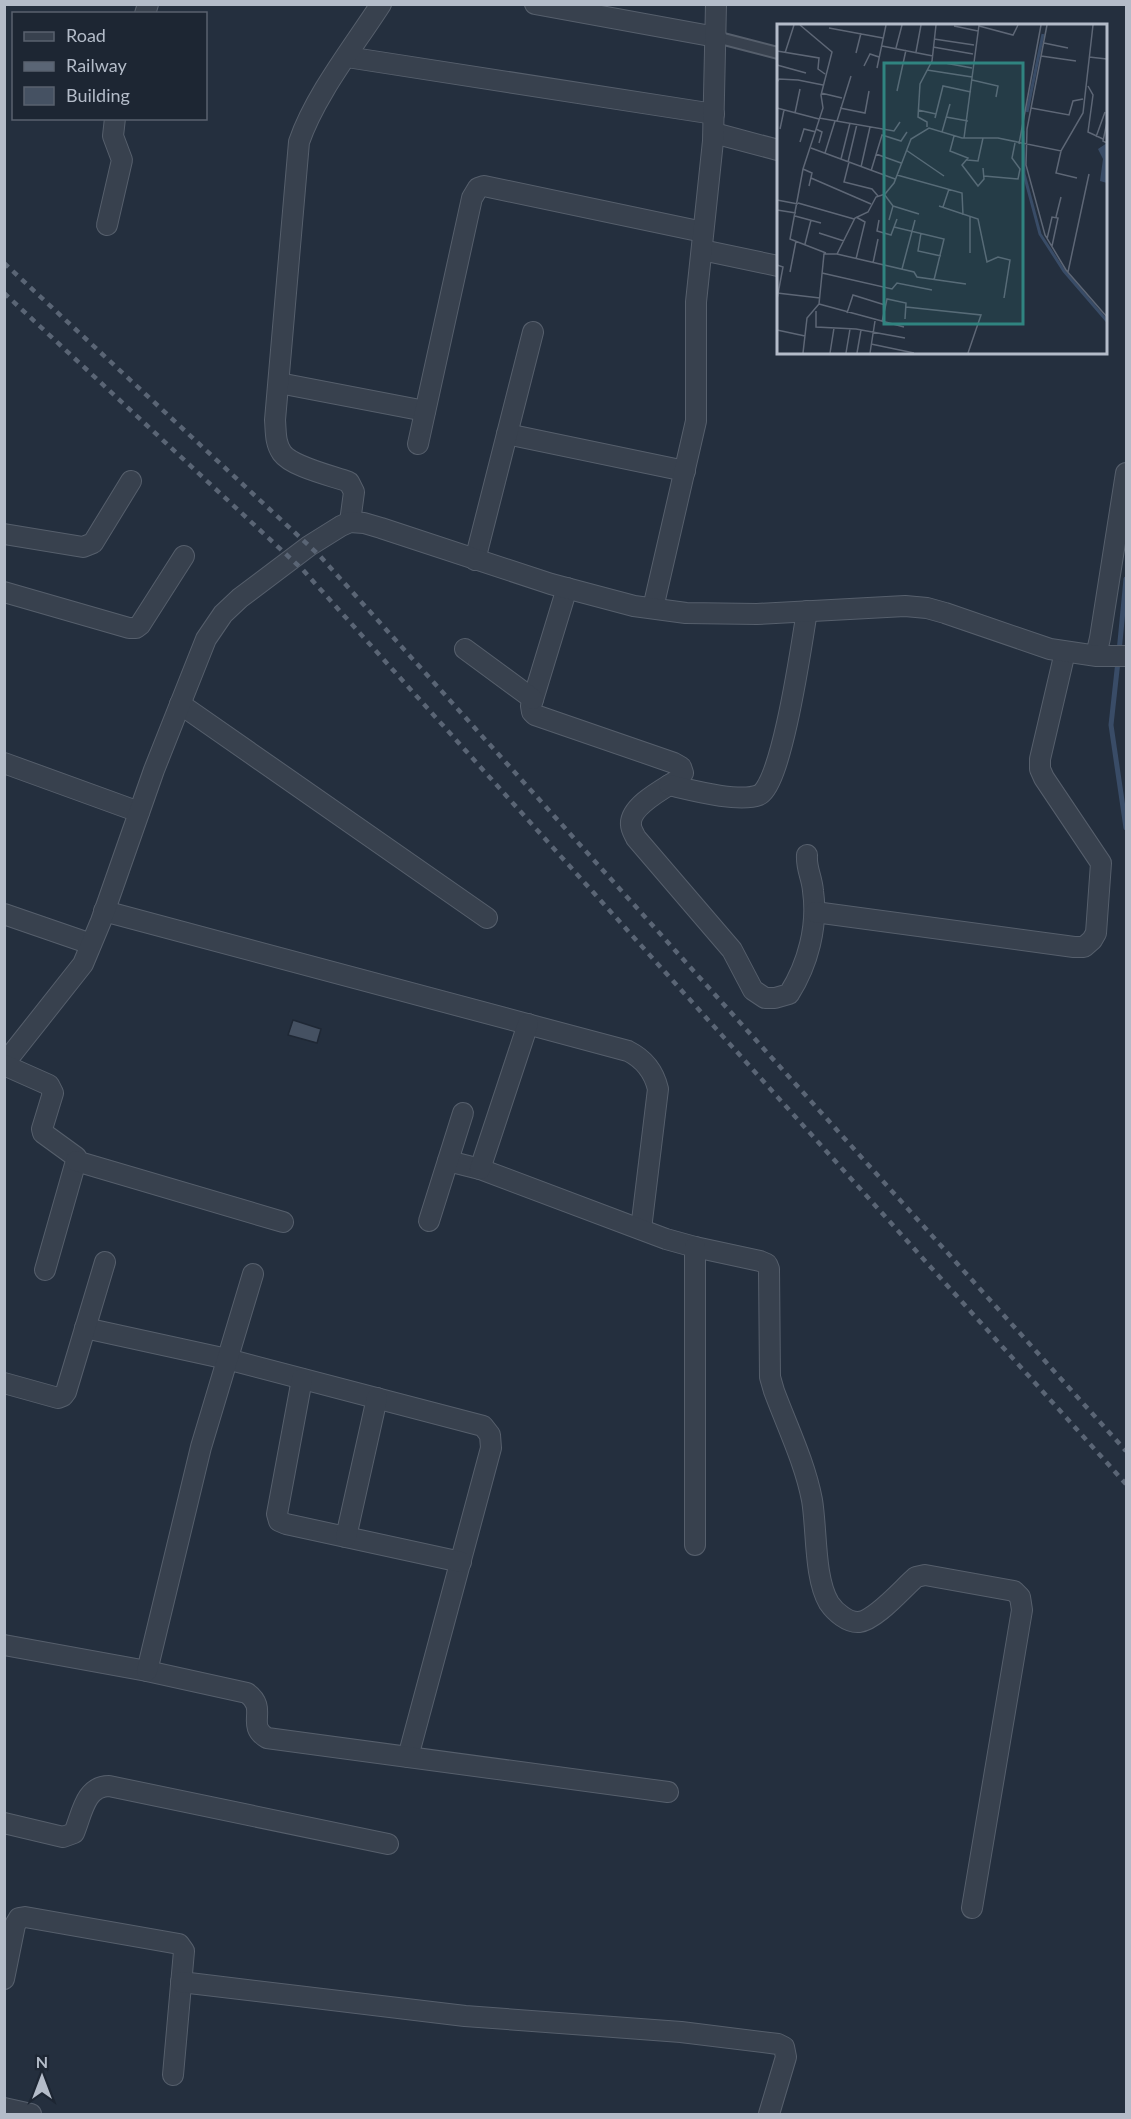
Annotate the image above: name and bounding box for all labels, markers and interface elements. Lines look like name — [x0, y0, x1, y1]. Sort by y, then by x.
legend — [12, 12, 207, 120]
text: Road — [66, 24, 106, 46]
inset map — [777, 24, 1107, 354]
text: Railway — [66, 54, 127, 76]
text: Building — [66, 84, 130, 106]
north arrow — [12, 2047, 72, 2107]
text: N — [36, 2052, 48, 2071]

